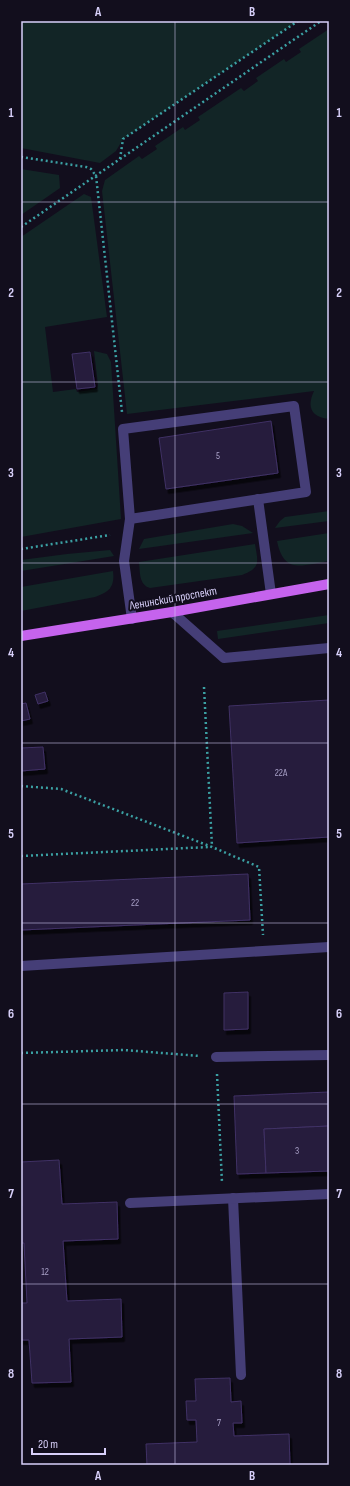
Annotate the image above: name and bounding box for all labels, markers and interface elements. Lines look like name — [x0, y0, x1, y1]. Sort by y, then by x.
text: A — [94, 4, 102, 20]
text: B — [249, 4, 255, 20]
text: 1 — [8, 105, 14, 121]
text: 1 — [336, 105, 342, 121]
text: 2 — [8, 285, 14, 301]
text: 2 — [336, 285, 342, 301]
house number: 5 — [216, 450, 220, 462]
text: 3 — [8, 465, 14, 481]
text: 3 — [336, 465, 342, 481]
street label: Ленинский проспект — [127, 583, 218, 614]
text: 4 — [8, 645, 14, 661]
text: 4 — [336, 645, 342, 661]
house number: 22А — [275, 767, 288, 779]
text: 5 — [8, 826, 14, 842]
text: 5 — [336, 826, 342, 842]
house number: 22 — [131, 897, 139, 909]
text: 6 — [8, 1006, 14, 1022]
text: 6 — [336, 1006, 342, 1022]
house number: 3 — [295, 1145, 299, 1157]
text: 7 — [8, 1186, 14, 1202]
text: 7 — [336, 1186, 342, 1202]
house number: 12 — [41, 1266, 49, 1278]
text: 8 — [8, 1366, 14, 1382]
text: 8 — [336, 1366, 342, 1382]
house number: 7 — [217, 1417, 221, 1429]
scale bar — [32, 1430, 105, 1456]
text: 20 m — [38, 1437, 58, 1452]
text: A — [94, 1468, 102, 1484]
text: B — [249, 1468, 255, 1484]

